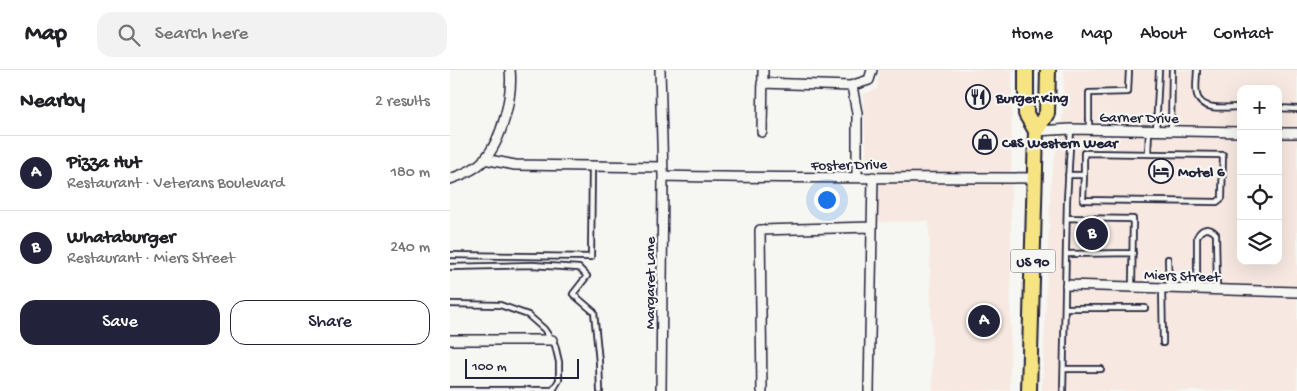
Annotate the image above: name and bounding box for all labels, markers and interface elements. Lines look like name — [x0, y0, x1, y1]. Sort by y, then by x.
search box — [97, 12, 447, 57]
text: Map — [25, 20, 67, 49]
icon: search — [115, 21, 143, 49]
text: Search here — [155, 23, 248, 46]
text: Home — [1011, 24, 1053, 45]
text: Map — [1081, 24, 1112, 45]
text: About — [1140, 24, 1186, 45]
text: Contact — [1214, 24, 1272, 45]
restaurant icon: Burger King — [965, 84, 991, 110]
map controls — [1237, 85, 1282, 265]
button: + — [1237, 85, 1282, 130]
text: Nearby — [20, 90, 85, 115]
place label: Burger King — [995, 90, 1069, 108]
text: 2 results — [375, 93, 430, 112]
street label: Garner Drive — [1099, 109, 1179, 129]
shop icon: C&S Western Wear — [972, 129, 998, 155]
button: − — [1237, 130, 1282, 175]
place label: C&S Western Wear — [1001, 135, 1119, 153]
text: Pizza Hut — [67, 152, 141, 175]
street label: Foster Drive — [810, 156, 888, 176]
hotel icon: Motel 6 — [1148, 158, 1174, 184]
text: A — [31, 164, 41, 183]
text: 180 m — [391, 164, 430, 183]
place label: Motel 6 — [1178, 164, 1225, 182]
text: Restaurant · Veterans Boulevard — [67, 175, 284, 194]
button: locate — [1237, 175, 1282, 220]
your location — [814, 187, 840, 213]
pin: B — [1076, 215, 1108, 253]
button: layers — [1237, 220, 1282, 265]
text: Whataburger — [67, 227, 175, 250]
street label: Margaret Lane — [642, 237, 660, 329]
text: B — [32, 239, 40, 258]
text: 240 m — [390, 239, 430, 258]
text: Restaurant · Miers Street — [67, 250, 235, 269]
road number: US 90 — [1010, 250, 1056, 272]
street label: Miers Street — [1144, 267, 1222, 287]
button: Save — [20, 300, 220, 345]
button: Share — [230, 300, 430, 345]
pin: A — [968, 302, 1000, 340]
scale bar — [465, 356, 579, 379]
text: 100 m — [472, 359, 507, 376]

